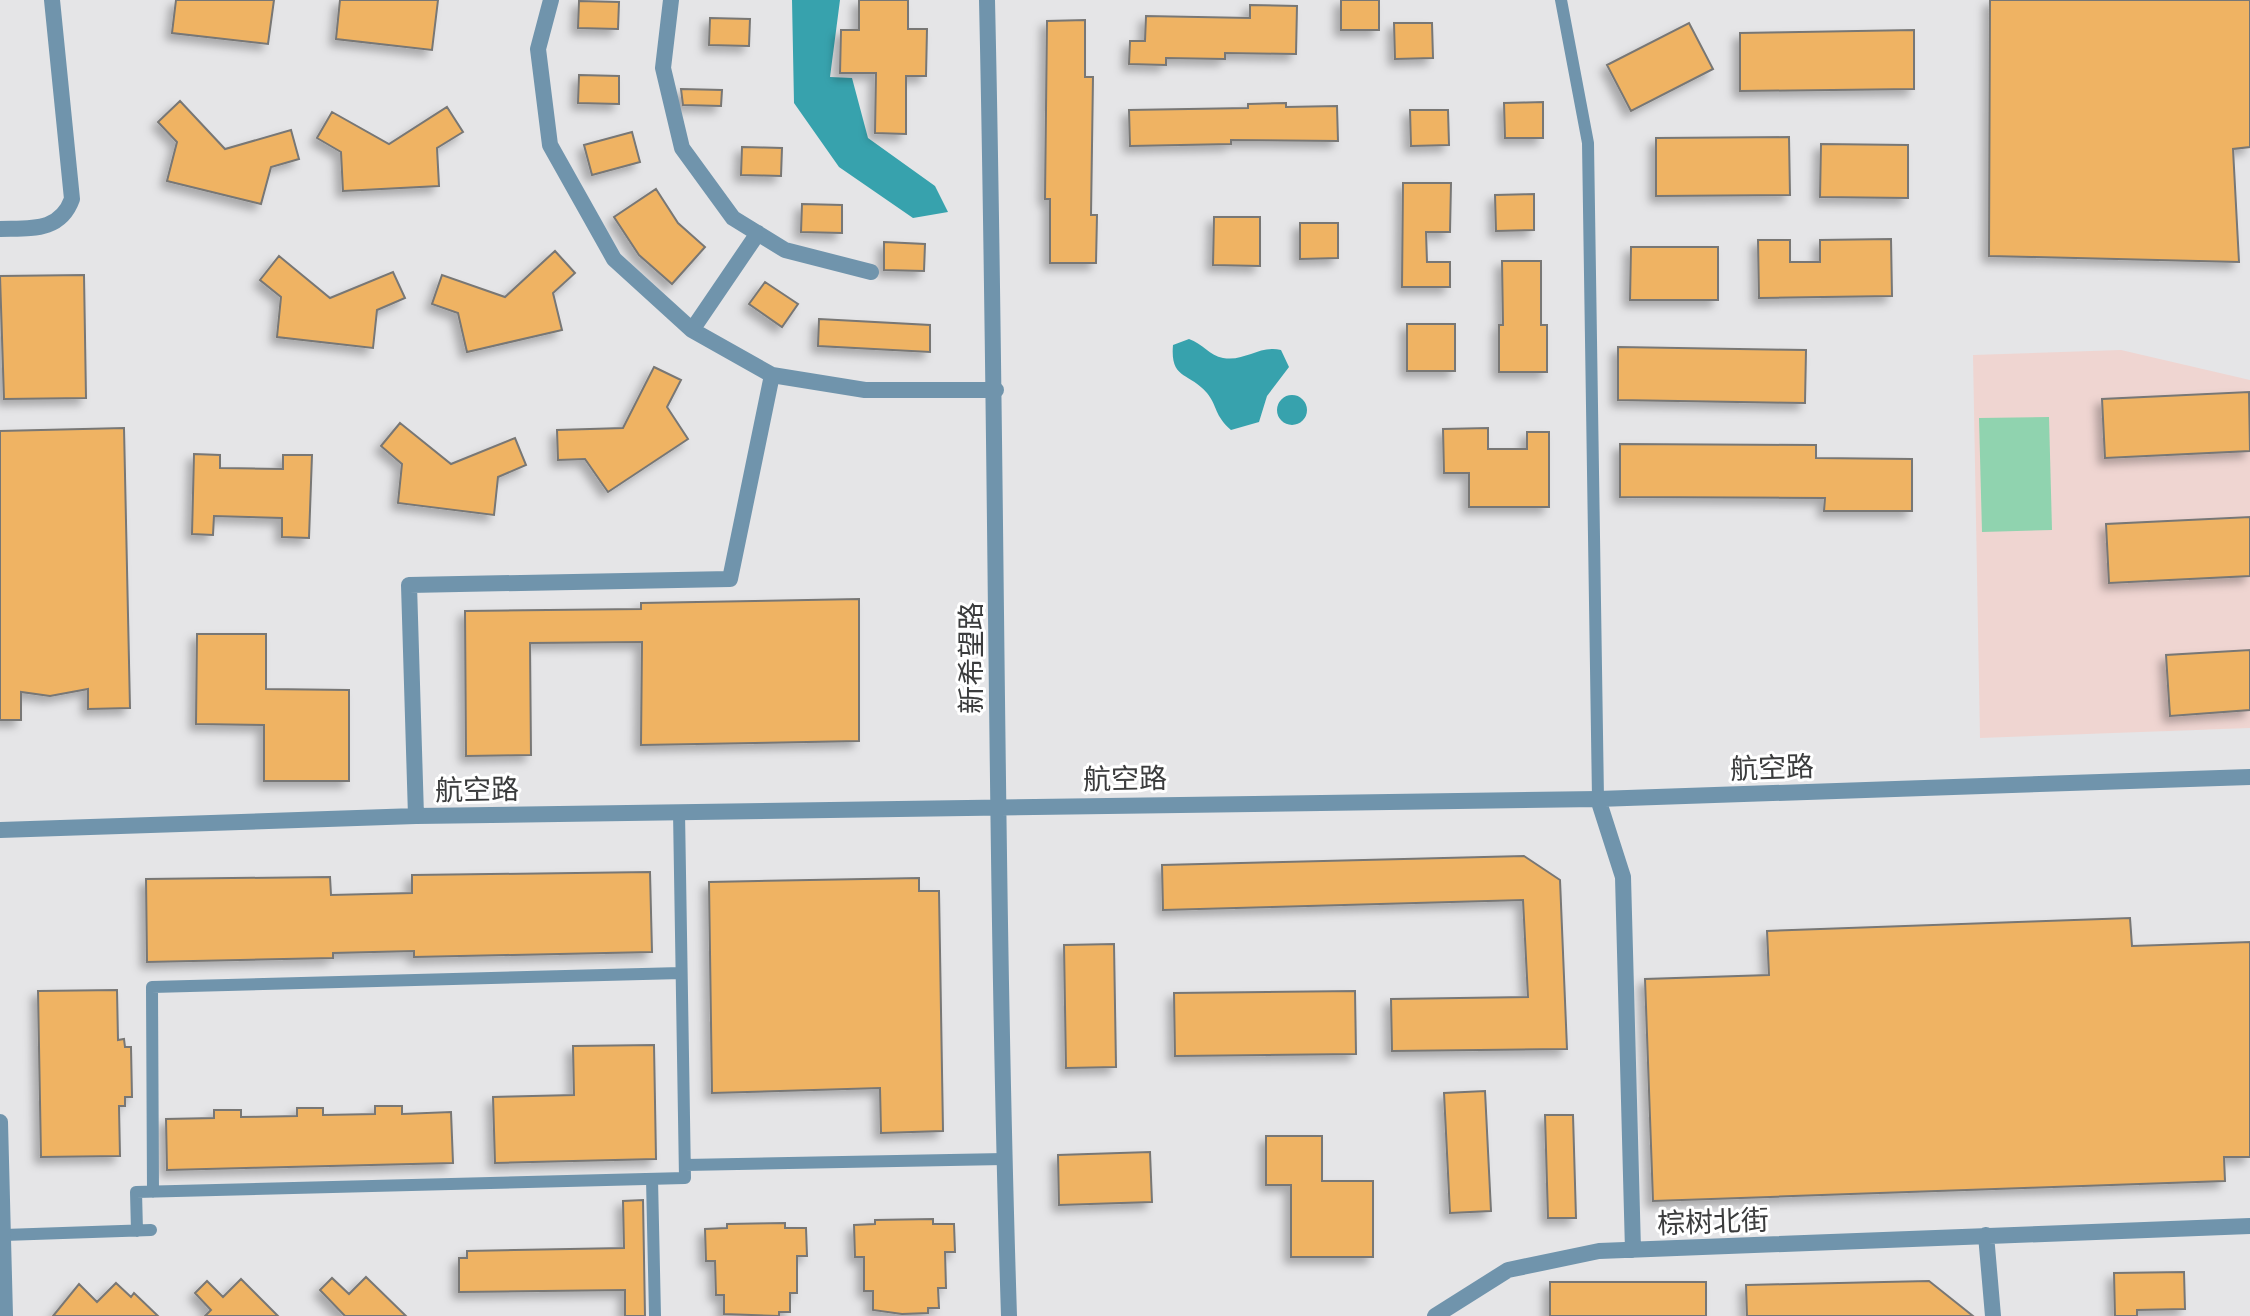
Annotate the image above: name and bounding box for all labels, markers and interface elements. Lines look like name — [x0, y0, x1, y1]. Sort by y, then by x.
street label: 新希望路 — [949, 602, 992, 714]
street label: 航空路 — [1729, 744, 1815, 790]
street label: 航空路 — [1083, 756, 1167, 800]
street label: 航空路 — [435, 767, 519, 811]
street label: 棕树北街 — [1656, 1198, 1770, 1244]

